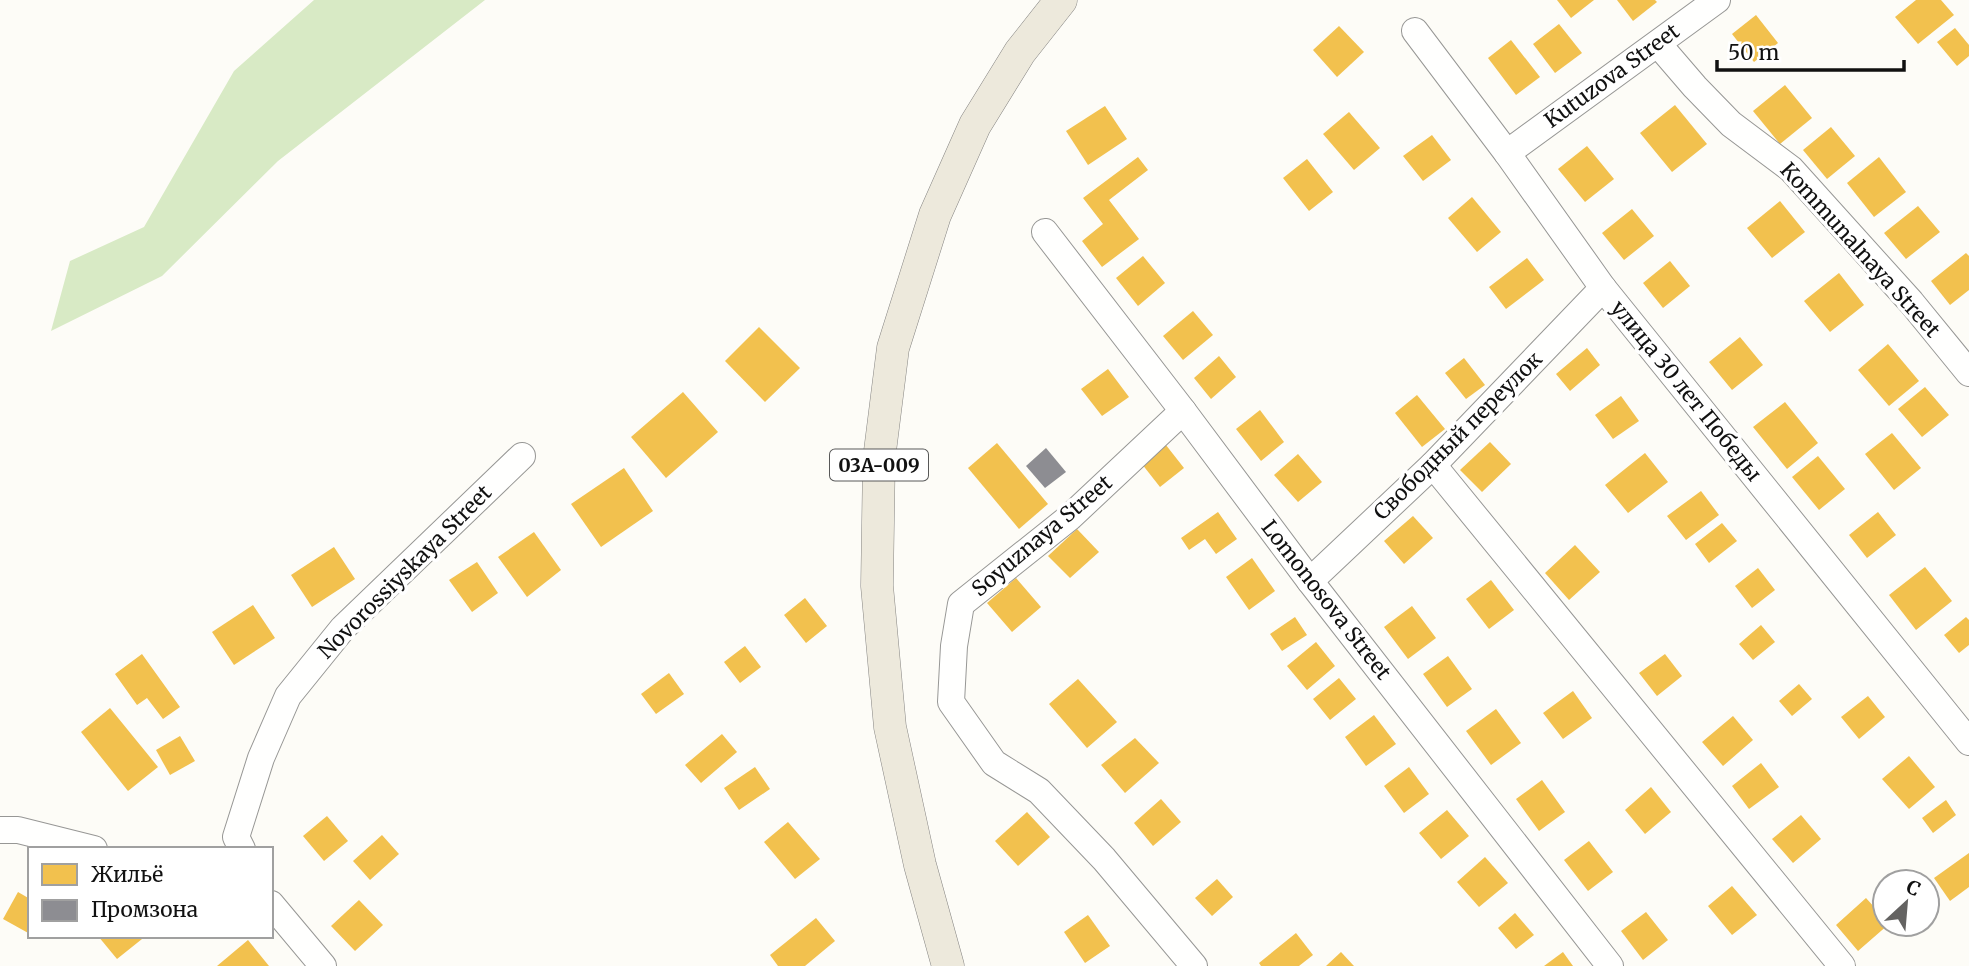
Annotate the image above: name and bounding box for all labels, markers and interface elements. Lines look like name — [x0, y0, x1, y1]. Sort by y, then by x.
street label: Kutuzova Street — [1539, 18, 1685, 134]
scale bar — [1717, 28, 1904, 72]
text: 50 m — [1728, 39, 1779, 66]
street label: Kommunalnaya Street — [1775, 157, 1946, 343]
street label: улица 30 лет Победы — [1605, 295, 1768, 487]
street label: Свободный переулок — [1368, 346, 1548, 526]
road number: 03А-009 — [830, 450, 928, 480]
street label: Soyuznaya Street — [966, 469, 1117, 602]
street label: Novorossiyskaya Street — [312, 479, 497, 664]
street label: Lomonosova Street — [1256, 514, 1397, 685]
legend — [28, 847, 273, 938]
text: Жильё — [91, 861, 163, 888]
north arrow — [1871, 868, 1941, 938]
text: С — [1903, 874, 1924, 901]
text: Промзона — [91, 896, 198, 923]

